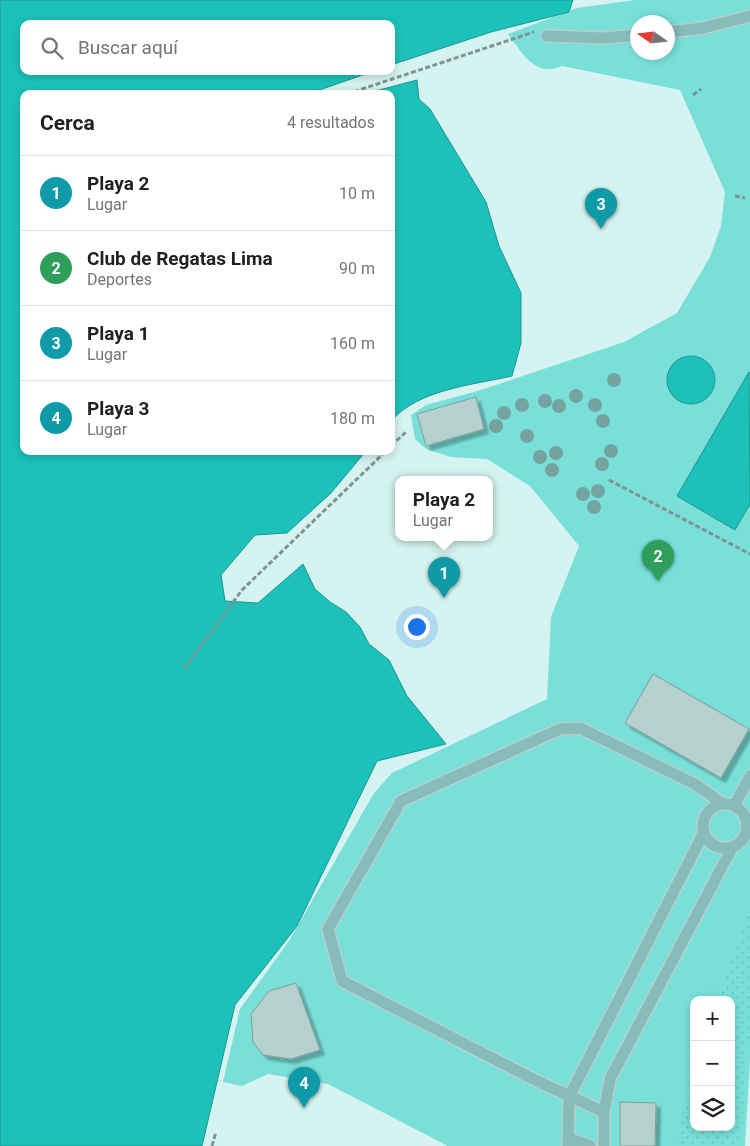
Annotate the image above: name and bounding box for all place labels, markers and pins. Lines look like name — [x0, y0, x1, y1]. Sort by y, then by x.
pin: 3 — [585, 188, 617, 229]
pin: 2 — [642, 540, 674, 581]
pin: 1 — [428, 557, 460, 598]
pin: 4 — [288, 1067, 320, 1108]

